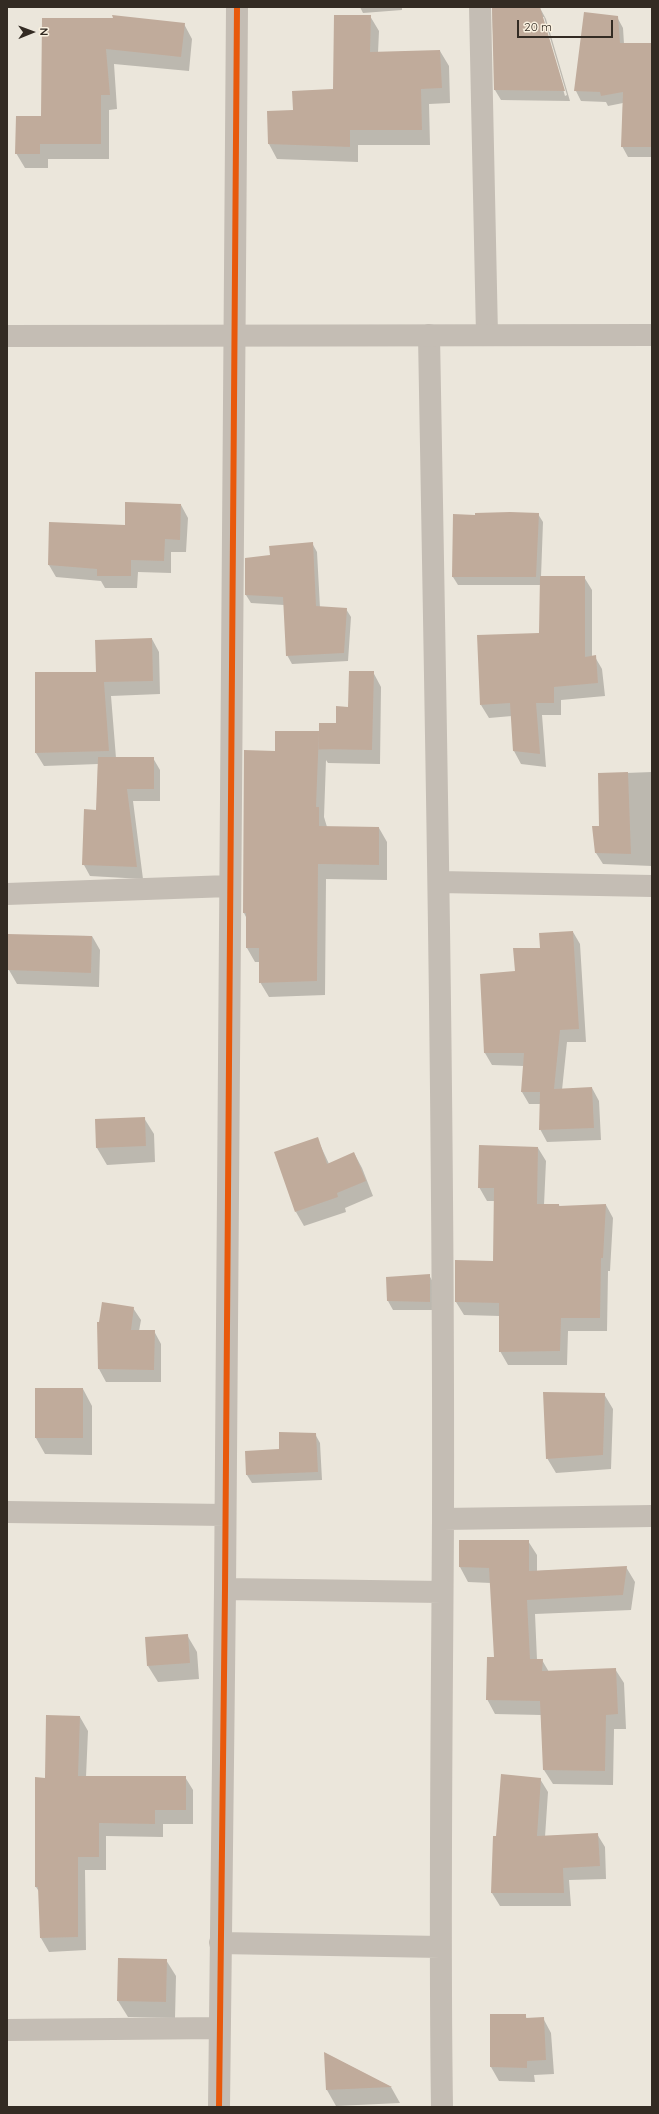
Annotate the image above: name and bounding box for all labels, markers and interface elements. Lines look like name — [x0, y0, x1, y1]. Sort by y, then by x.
north arrow — [12, 12, 52, 52]
scale bar — [519, 12, 615, 38]
text: 20 m — [524, 19, 552, 34]
text: N — [37, 28, 51, 36]

